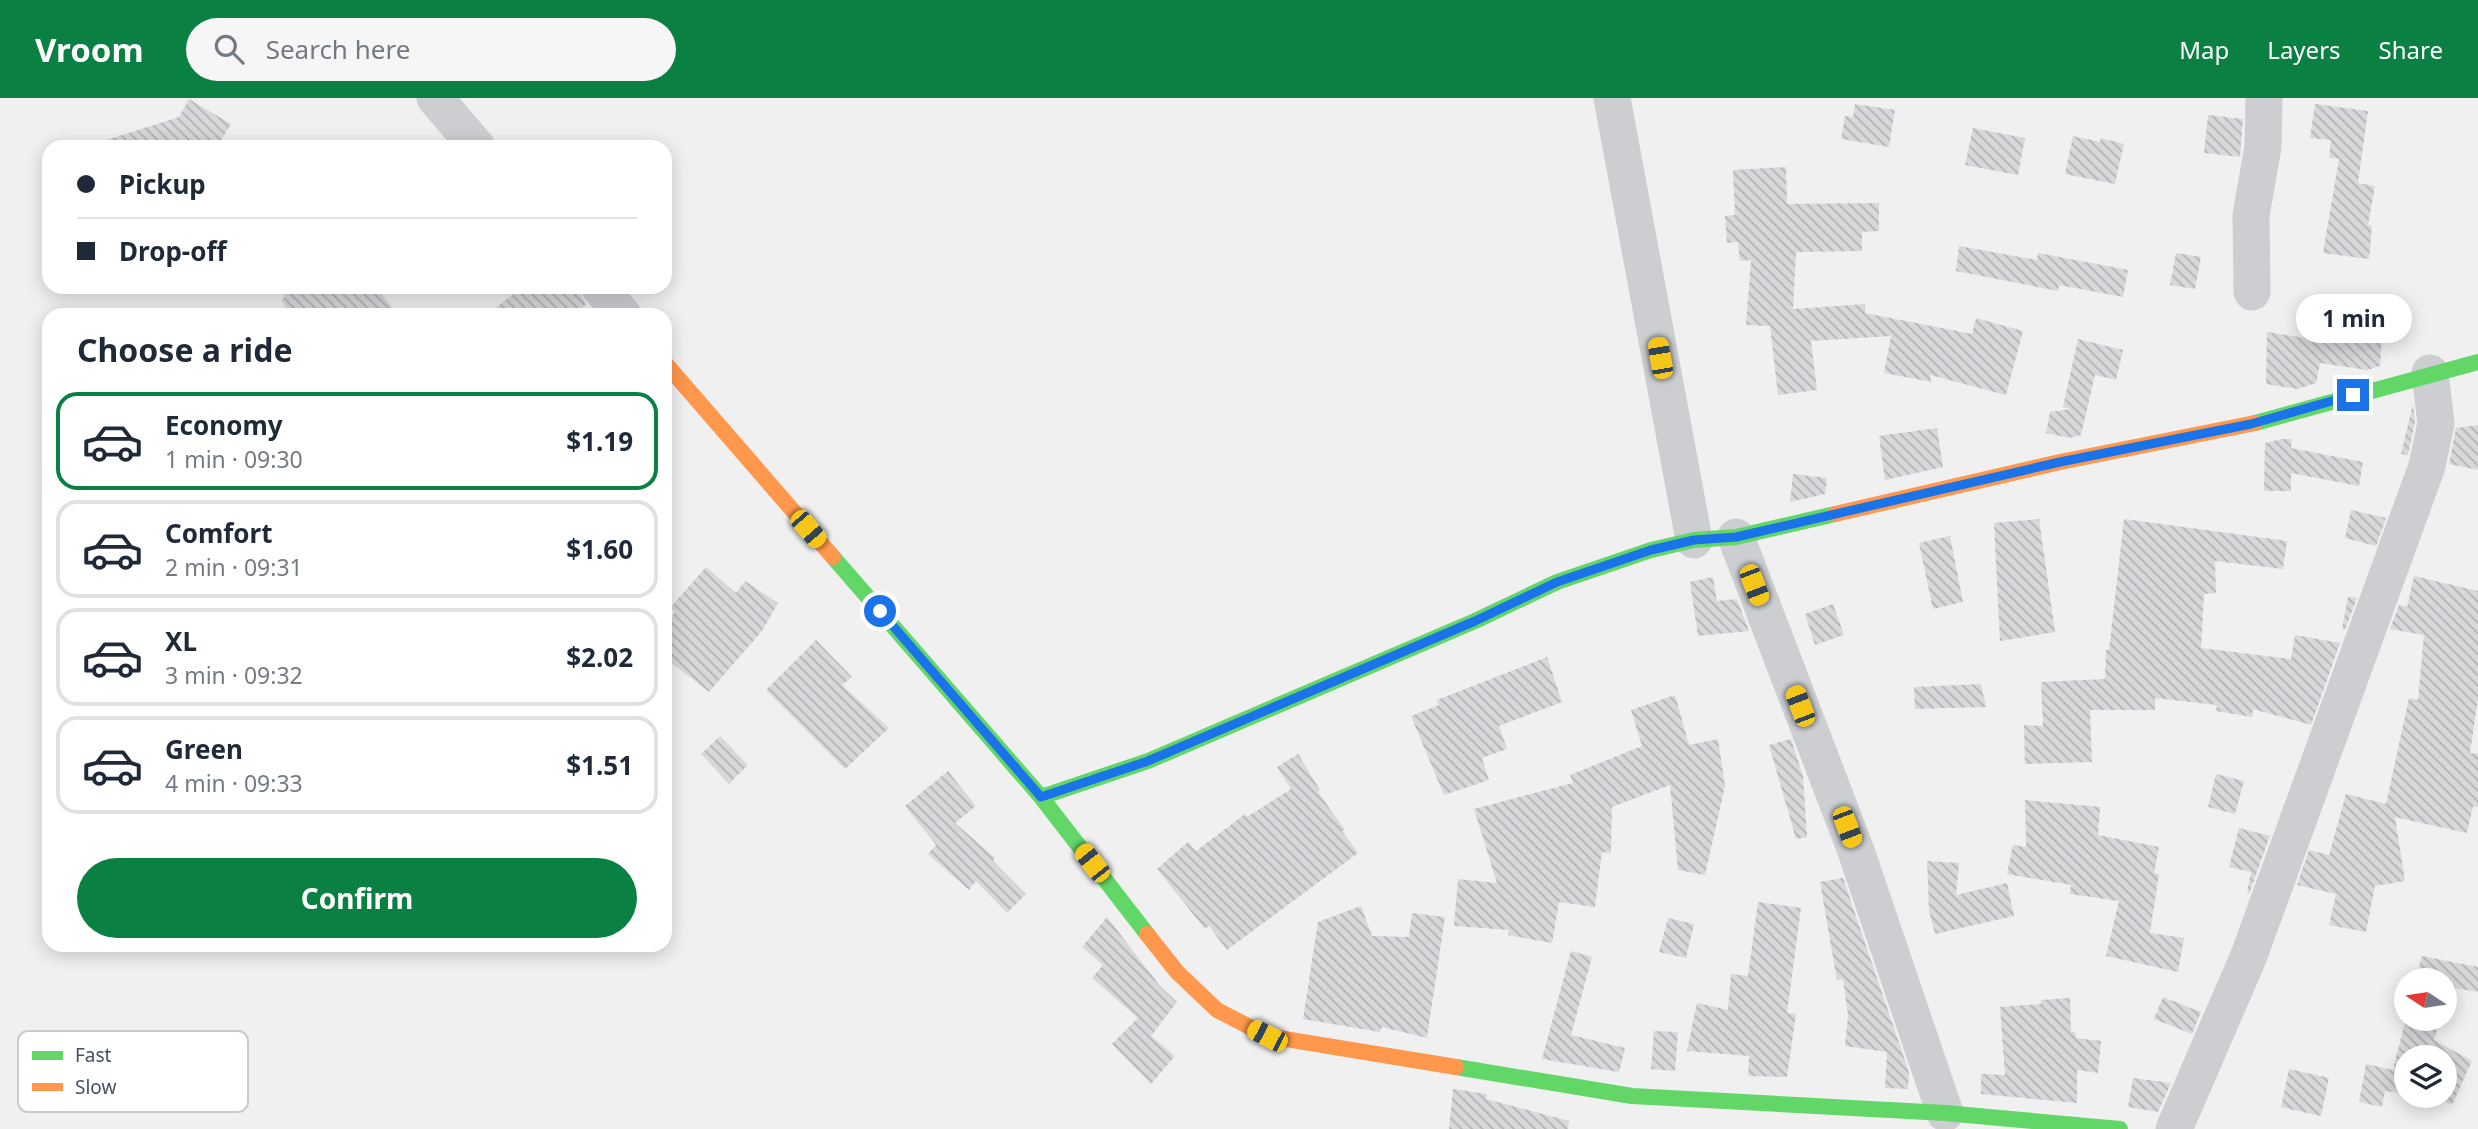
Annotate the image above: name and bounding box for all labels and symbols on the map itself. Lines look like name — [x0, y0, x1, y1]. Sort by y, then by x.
callout: 1 min — [2295, 294, 2411, 342]
car — [1647, 335, 1674, 381]
route end — [2337, 379, 2369, 411]
car — [787, 506, 830, 552]
car — [1737, 562, 1772, 608]
route start — [864, 595, 896, 627]
car — [1783, 683, 1818, 729]
car — [1830, 804, 1865, 850]
car — [1071, 840, 1114, 886]
north arrow — [2394, 968, 2457, 1031]
car — [1244, 1017, 1291, 1055]
legend — [18, 1031, 248, 1112]
text: Fast — [75, 1042, 112, 1068]
text: Slow — [75, 1074, 116, 1100]

